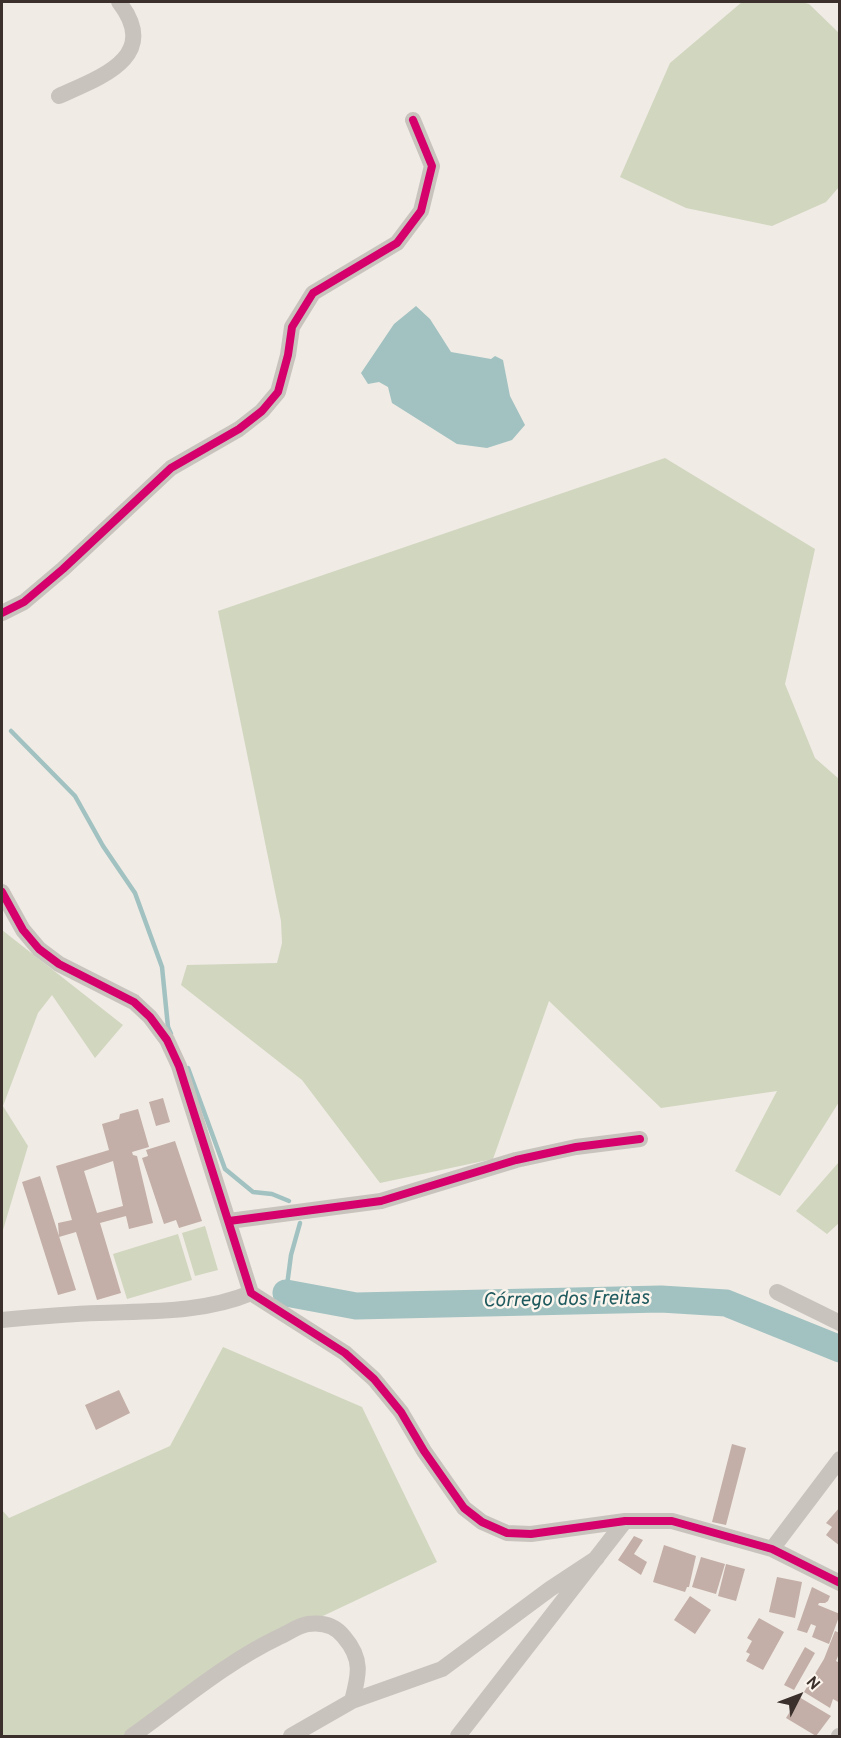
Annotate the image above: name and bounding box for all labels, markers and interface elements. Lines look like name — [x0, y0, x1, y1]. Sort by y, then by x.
water label: Córrego dos Freitas — [482, 1288, 650, 1314]
north arrow — [769, 1666, 829, 1726]
text: N — [801, 1673, 824, 1695]

